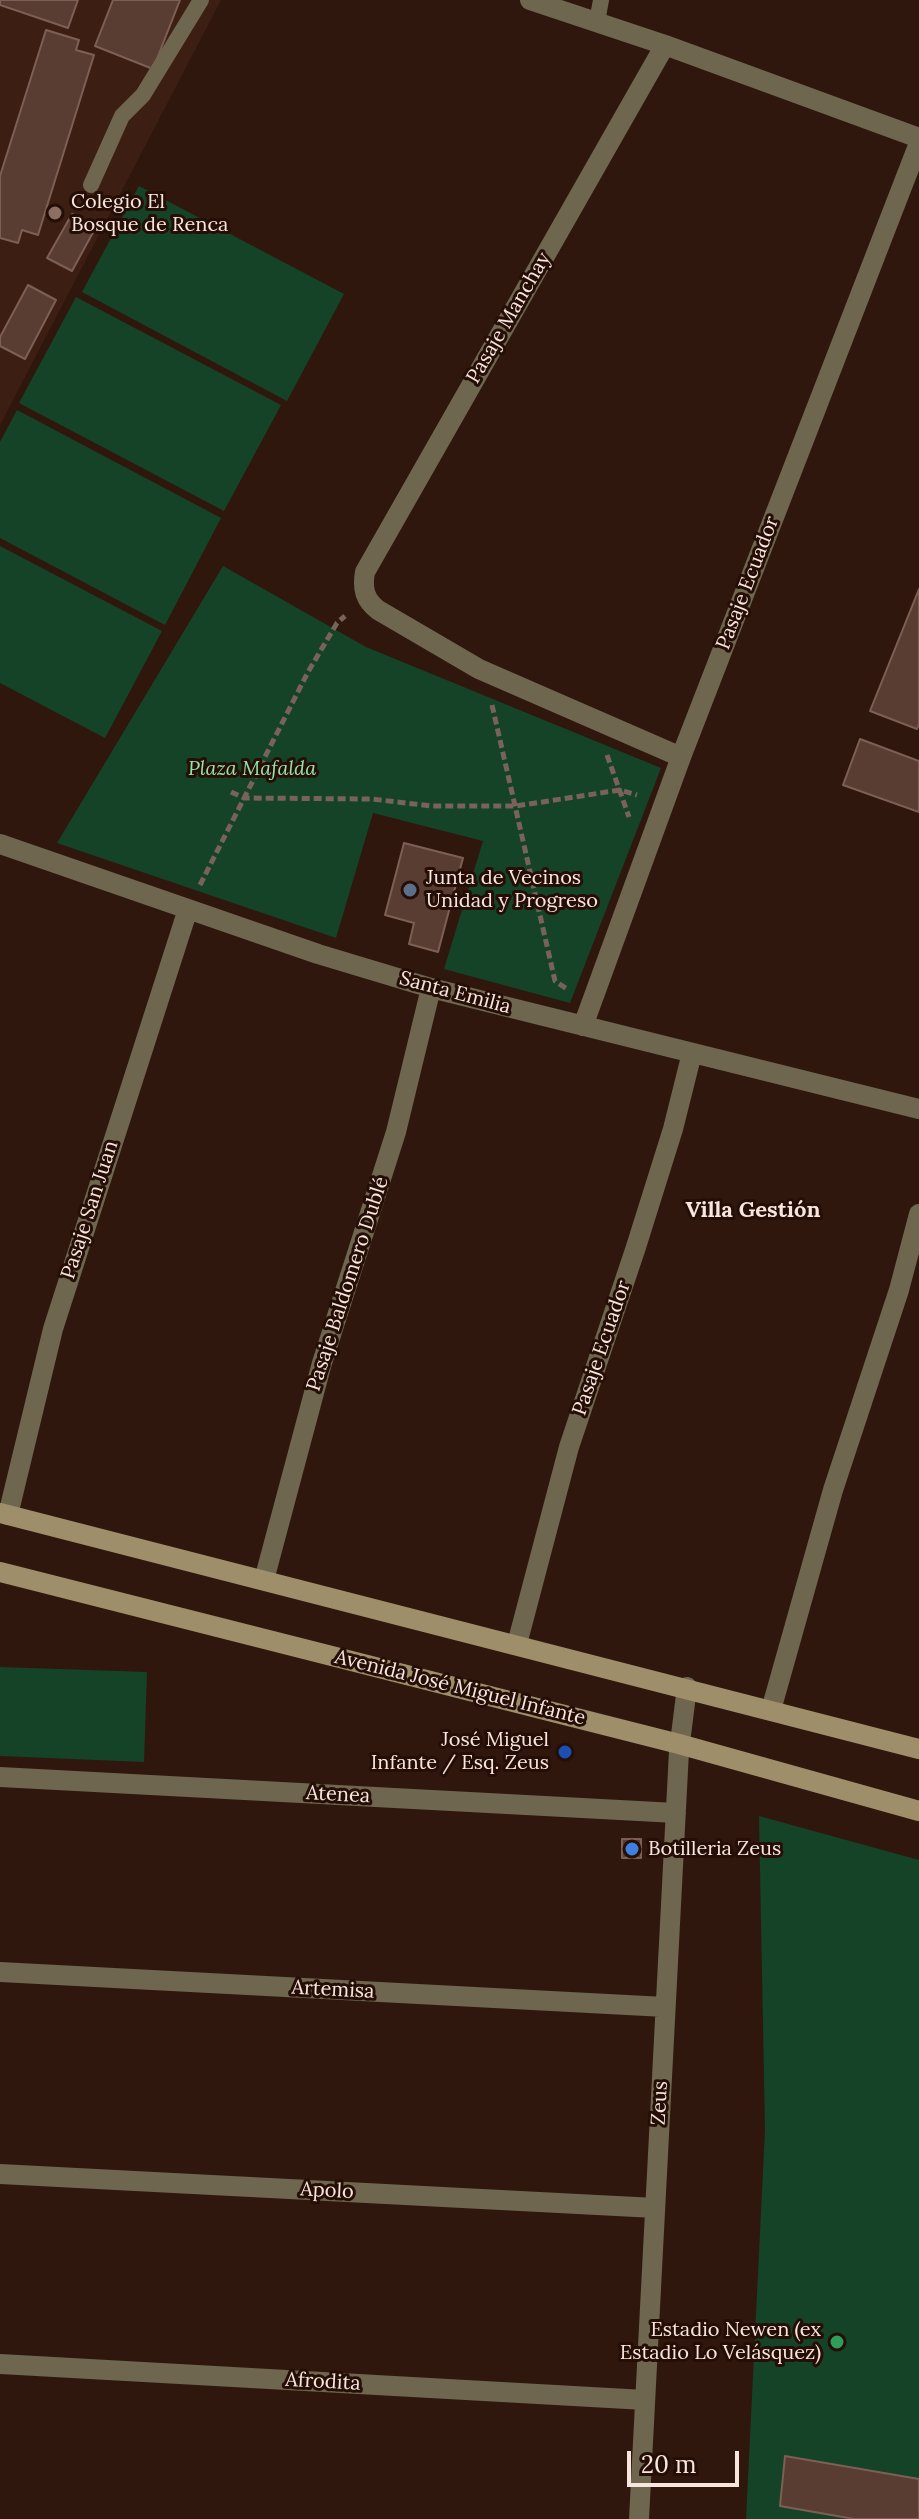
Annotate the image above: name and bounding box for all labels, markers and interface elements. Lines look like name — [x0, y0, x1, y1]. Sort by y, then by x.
place label: Colegio El Bosque de Renca — [71, 190, 228, 237]
marker: Colegio El Bosque de Renca — [46, 204, 64, 222]
street label: Pasaje Manchay — [462, 248, 556, 388]
street label: Pasaje Ecuador — [712, 513, 784, 653]
park label: Plaza Mafalda — [188, 757, 316, 781]
place label: Junta de Vecinos Unidad y Progreso — [426, 866, 598, 913]
marker: Junta de Vecinos Unidad y Progreso — [401, 881, 419, 899]
street label: Santa Emilia — [397, 967, 513, 1019]
street label: Pasaje San Juan — [56, 1138, 124, 1282]
street label: Pasaje Baldomero Dublé — [302, 1174, 394, 1394]
district label: Villa Gestión — [685, 1198, 821, 1224]
street label: Pasaje Ecuador — [568, 1278, 636, 1418]
street label: Avenida José Miguel Infante — [332, 1645, 588, 1731]
place label: José Miguel Infante / Esq. Zeus — [371, 1728, 549, 1775]
marker: José Miguel Infante / Esq. Zeus — [556, 1743, 574, 1761]
street label: Atenea — [305, 1781, 371, 1809]
place label: Botilleria Zeus — [648, 1837, 781, 1861]
marker: Botilleria Zeus — [623, 1840, 641, 1858]
street label: Artemisa — [291, 1976, 375, 2004]
street label: Zeus — [647, 2080, 673, 2126]
street label: Apolo — [300, 2178, 354, 2204]
place label: Estadio Newen (ex Estadio Lo Velásquez) — [620, 2318, 821, 2365]
marker: Estadio Newen (ex Estadio Lo Velásquez) — [828, 2333, 846, 2351]
street label: Afrodita — [285, 2368, 361, 2396]
scale bar — [631, 2435, 743, 2485]
text: 20 m — [641, 2449, 697, 2480]

